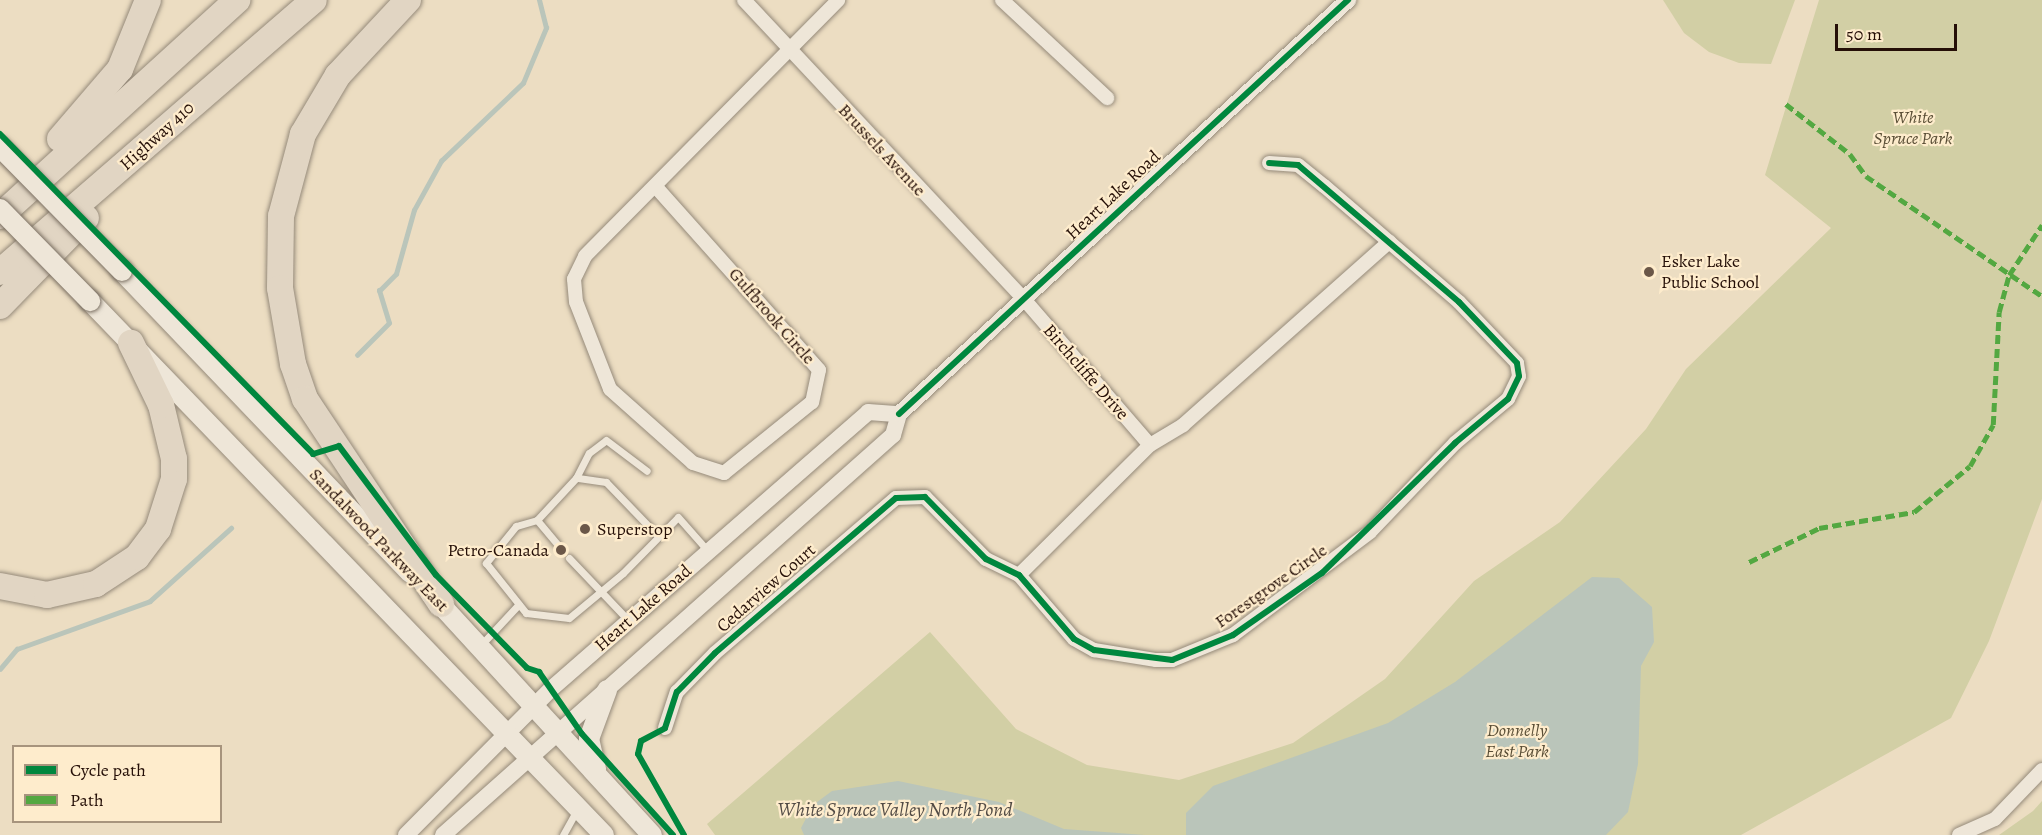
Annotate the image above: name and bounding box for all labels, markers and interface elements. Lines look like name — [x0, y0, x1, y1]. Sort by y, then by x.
scale bar — [1838, 12, 1960, 50]
text: 50 m — [1846, 22, 1882, 46]
street label: Highway 410 — [115, 97, 199, 175]
street label: Brussels Avenue — [834, 99, 930, 201]
park label: White Spruce Park — [1873, 107, 1953, 150]
street label: Heart Lake Road — [1061, 146, 1165, 244]
place label: Esker Lake Public School — [1661, 251, 1759, 294]
street label: Gulfbrook Circle — [724, 263, 820, 369]
marker: Esker Lake Public School — [1642, 265, 1656, 279]
street label: Birchcliffe Drive — [1039, 320, 1133, 424]
street label: Sandalwood Parkway East — [305, 464, 453, 616]
place label: Superstop — [597, 518, 672, 540]
marker: Superstop — [578, 522, 592, 536]
place label: Petro-Canada — [447, 539, 549, 561]
street label: Cedarview Court — [712, 539, 820, 637]
street label: Forestgrove Circle — [1211, 539, 1331, 633]
marker: Petro-Canada — [554, 543, 568, 557]
street label: Heart Lake Road — [590, 560, 696, 656]
park label: Donnelly East Park — [1485, 720, 1549, 762]
legend — [12, 745, 222, 823]
text: Cycle path — [70, 758, 146, 782]
text: Path — [70, 788, 104, 812]
water label: White Spruce Valley North Pond — [777, 797, 1013, 821]

